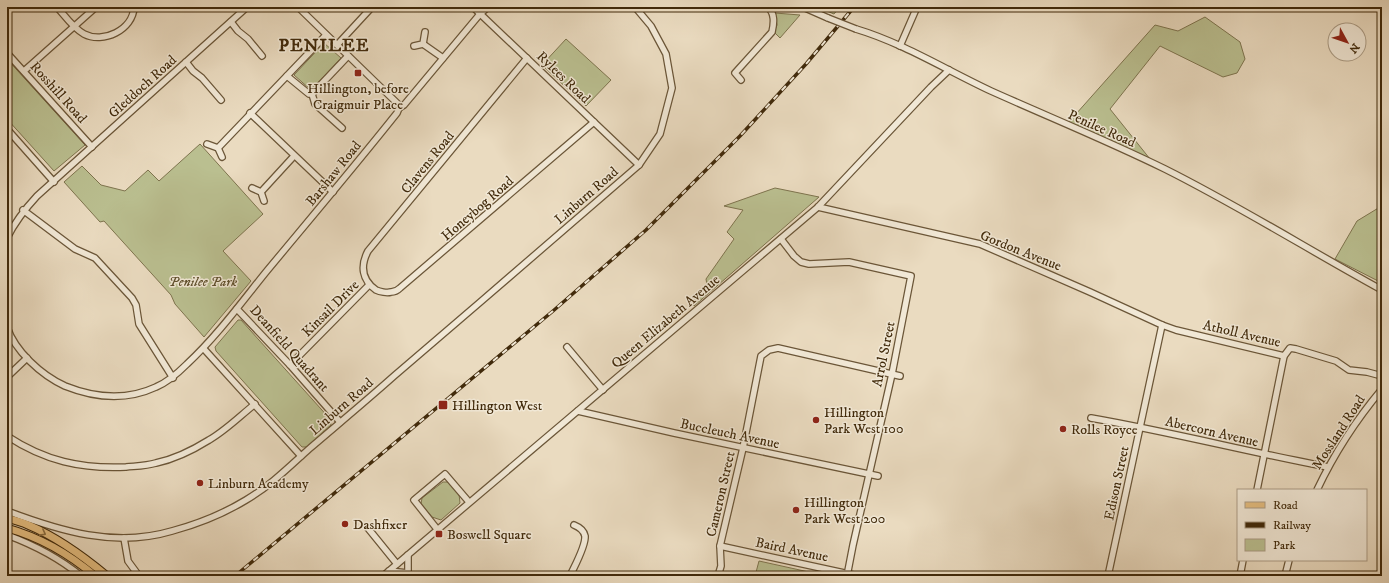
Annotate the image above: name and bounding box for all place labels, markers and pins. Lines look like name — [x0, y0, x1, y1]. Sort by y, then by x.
marker: Hillington, before Craigmuir Place — [353, 68, 363, 78]
place label: Hillington, before Craigmuir Place — [307, 80, 409, 114]
place label: Hillington West — [452, 397, 543, 415]
marker: Hillington West — [437, 399, 449, 411]
place label: Hillington Park West 100 — [824, 404, 903, 438]
marker: Hillington Park West 100 — [811, 415, 821, 425]
place label: Rolls Royce — [1071, 421, 1138, 439]
marker: Rolls Royce — [1058, 424, 1068, 434]
place label: Linburn Academy — [208, 475, 309, 493]
marker: Linburn Academy — [195, 478, 205, 488]
place label: Hillington Park West 200 — [804, 494, 885, 528]
marker: Hillington Park West 200 — [791, 505, 801, 515]
place label: Dashfixer — [353, 516, 408, 534]
marker: Dashfixer — [340, 519, 350, 529]
place label: Boswell Square — [447, 526, 532, 544]
marker: Boswell Square — [434, 529, 444, 539]

